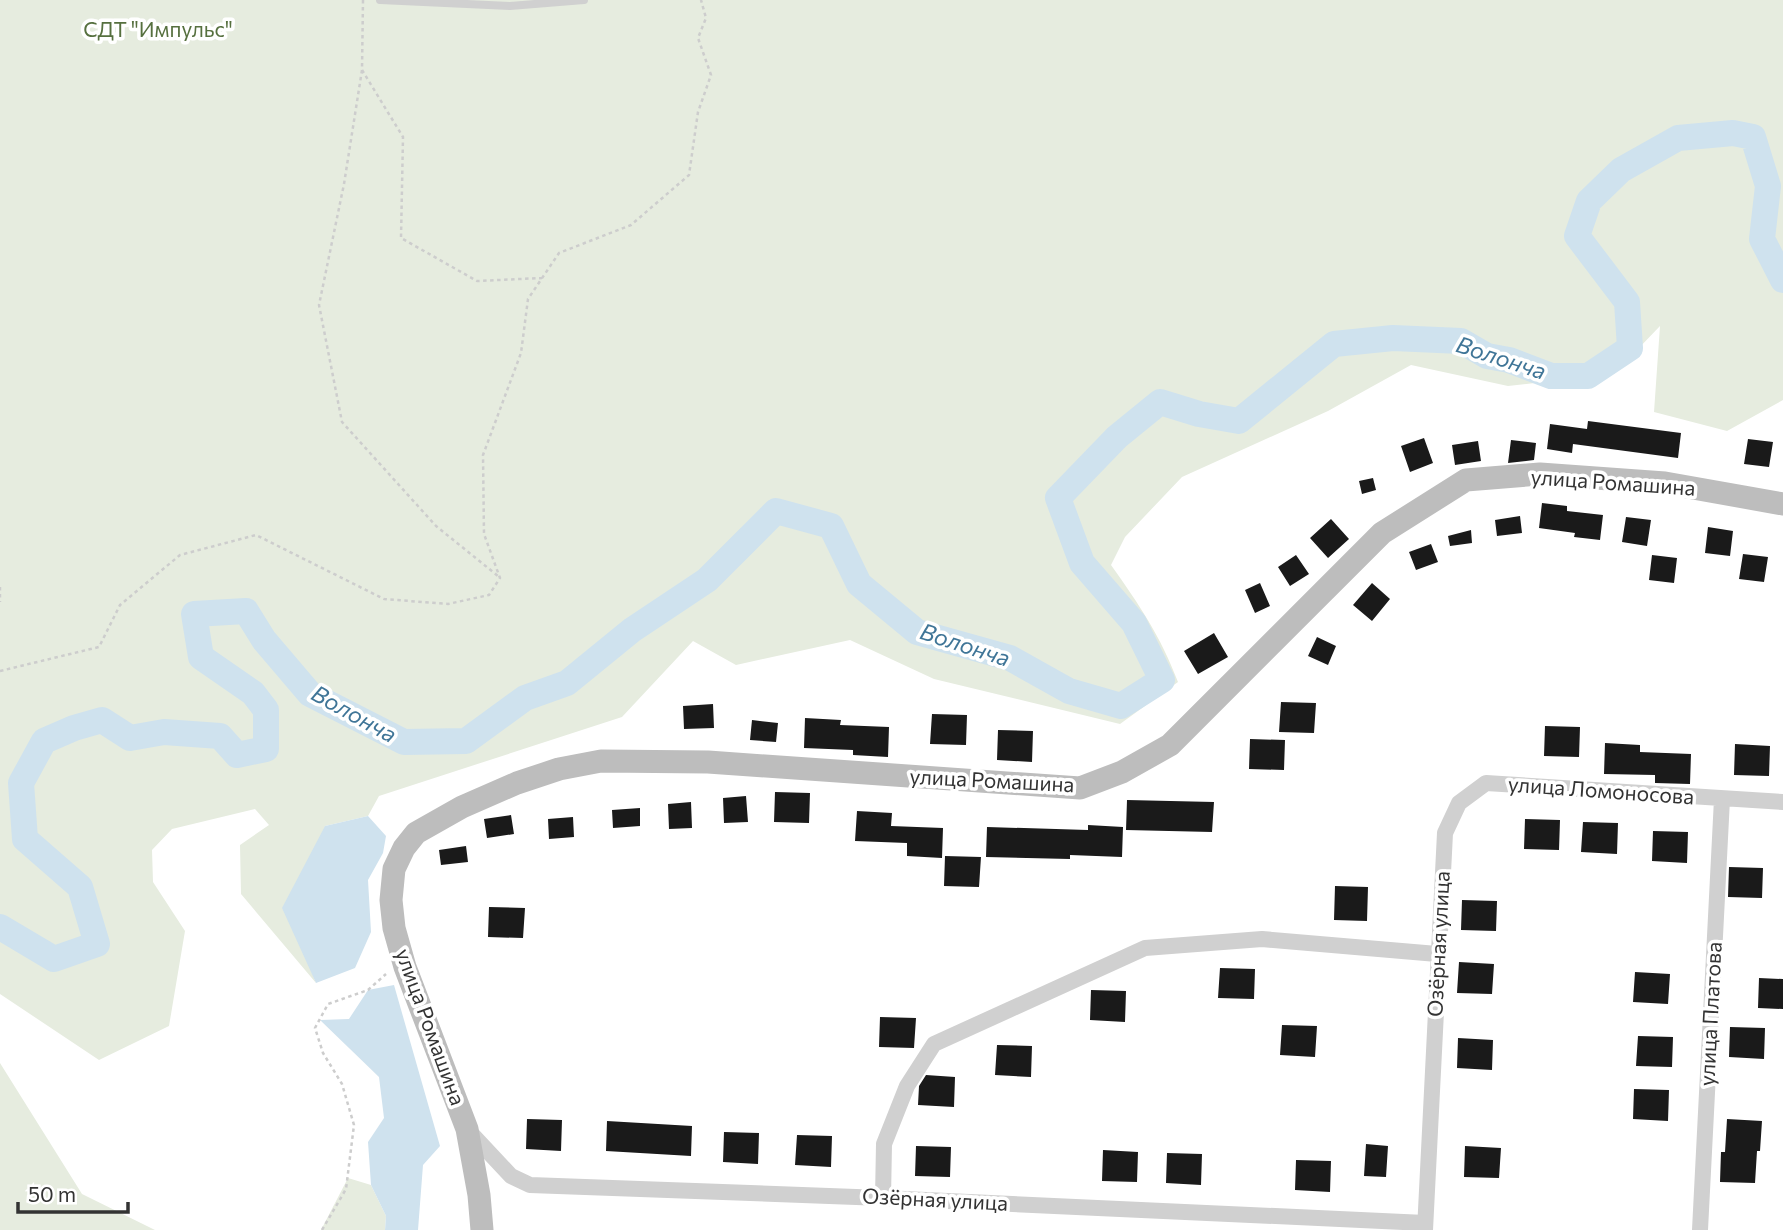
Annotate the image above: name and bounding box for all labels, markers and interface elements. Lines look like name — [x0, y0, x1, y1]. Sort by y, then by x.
park label: СДТ "Импульс" — [83, 16, 233, 41]
water label: Волонча — [1453, 329, 1550, 385]
street label: улица Ромашина — [1530, 463, 1696, 500]
water label: Волонча — [917, 616, 1014, 672]
water label: Волонча — [307, 678, 402, 748]
street label: улица Ромашина — [909, 763, 1075, 796]
street label: улица Ломоносова — [1507, 771, 1695, 808]
street label: Озёрная улица — [1421, 870, 1454, 1017]
street label: улица Платова — [1693, 941, 1726, 1087]
street label: улица Ромашина — [391, 945, 471, 1108]
scale bar — [18, 1170, 128, 1214]
text: 50 m — [28, 1181, 76, 1206]
street label: Озёрная улица — [862, 1182, 1009, 1215]

